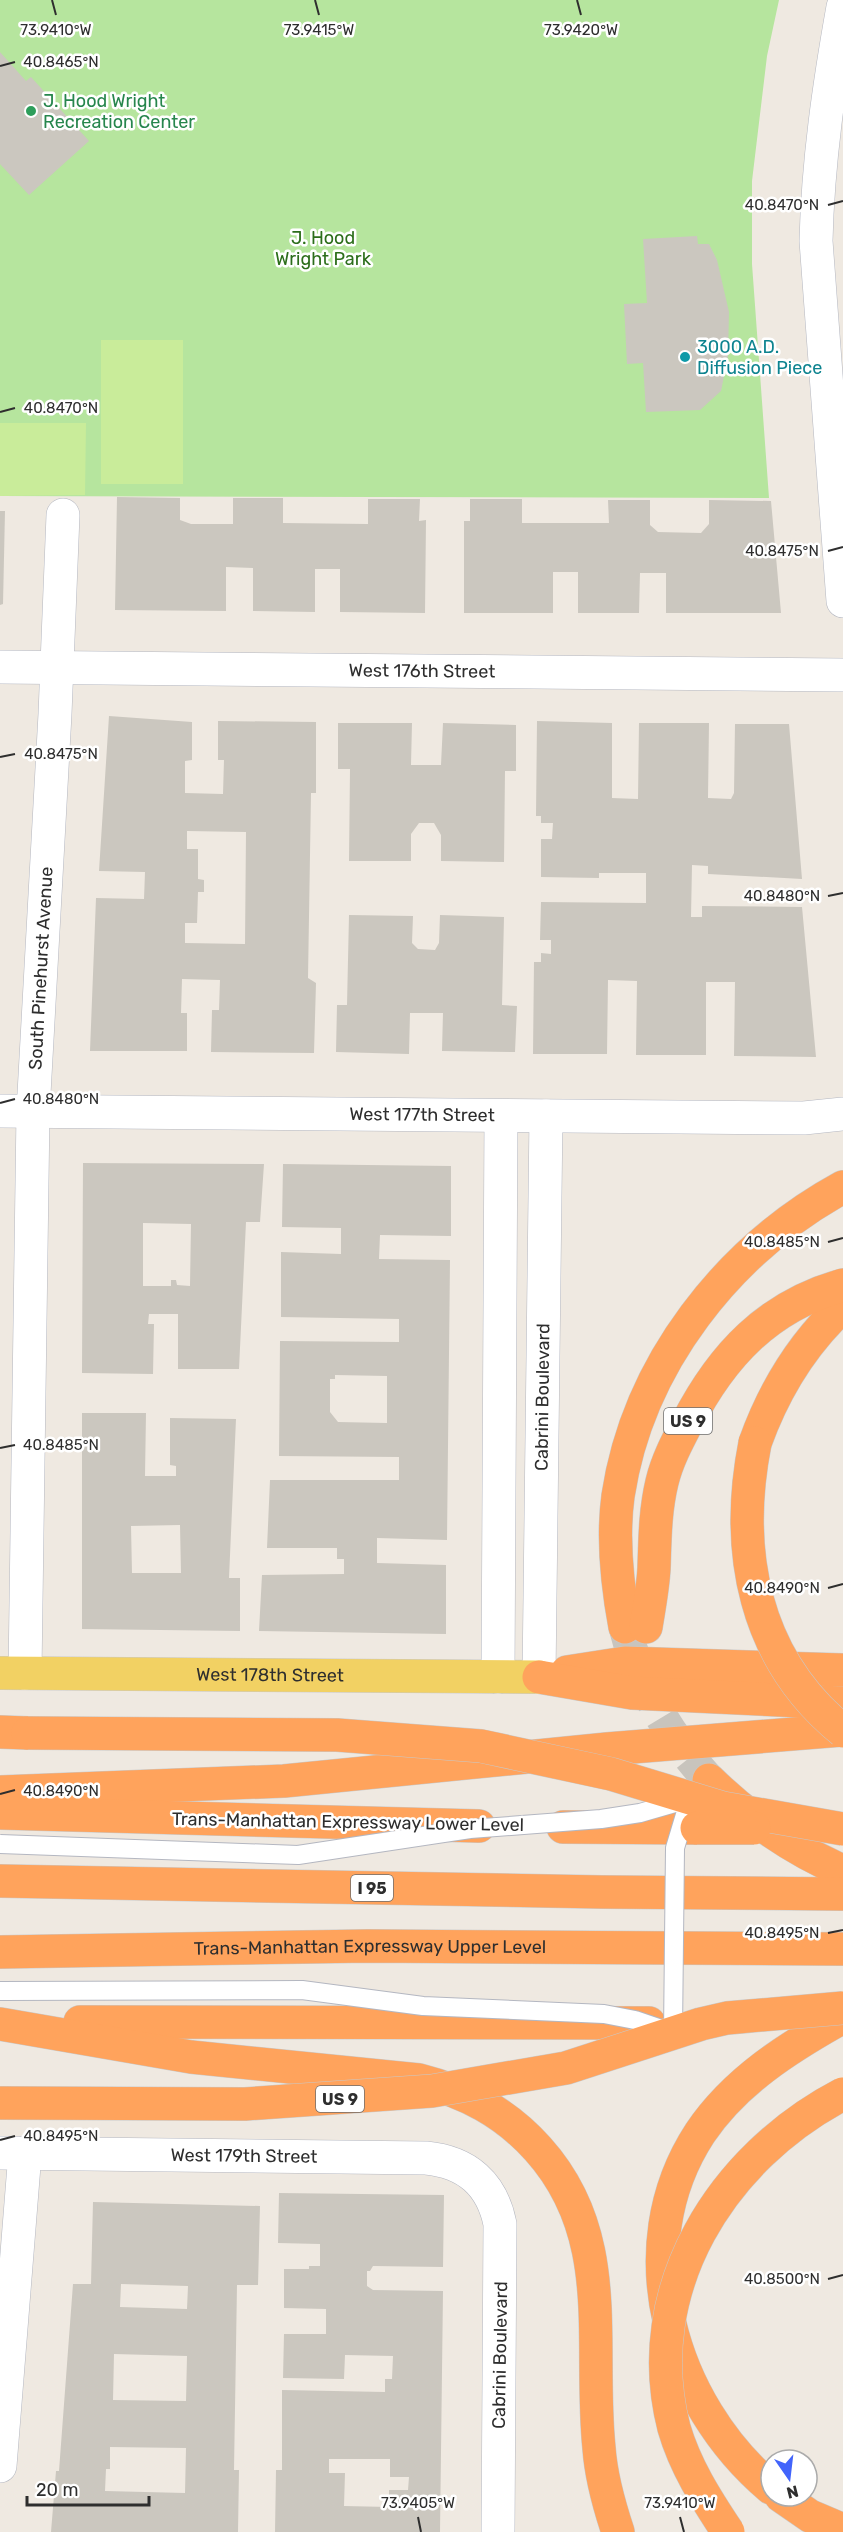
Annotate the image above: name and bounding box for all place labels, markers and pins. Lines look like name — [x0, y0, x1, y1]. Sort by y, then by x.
place label: J. Hood Wright Recreation Center — [43, 90, 195, 133]
marker: J. Hood Wright Recreation Center — [24, 104, 38, 118]
place label: 3000 A.D. Diffusion Piece — [697, 336, 822, 379]
marker: 3000 A.D. Diffusion Piece — [678, 350, 692, 364]

